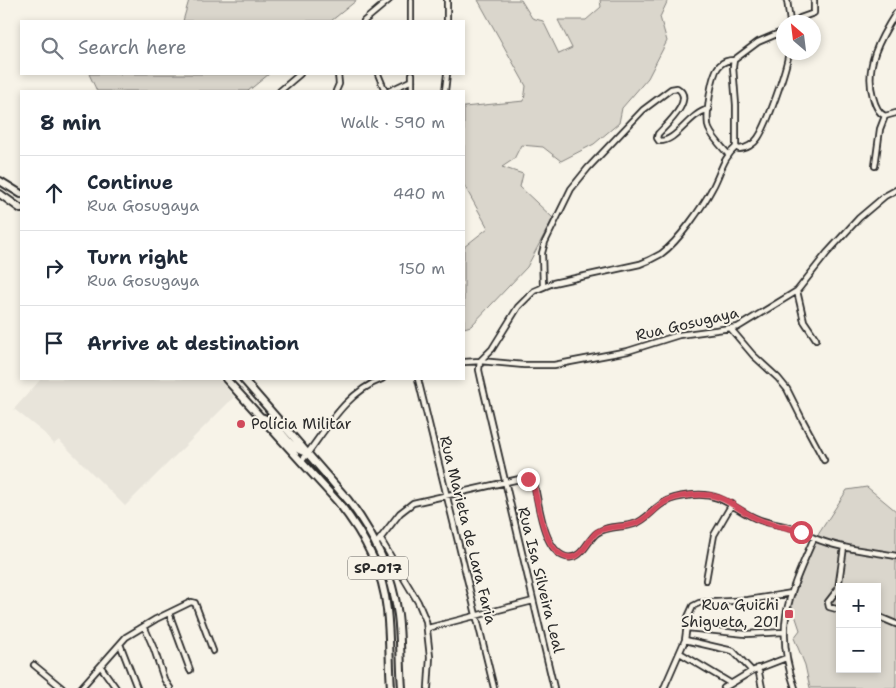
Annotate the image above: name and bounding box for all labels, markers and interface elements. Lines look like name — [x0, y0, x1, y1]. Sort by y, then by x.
north arrow — [776, 15, 821, 60]
search box — [20, 20, 465, 75]
icon: search — [38, 34, 66, 62]
text: Search here — [78, 35, 187, 60]
text: 8 min — [40, 109, 101, 137]
text: Walk · 590 m — [340, 112, 445, 133]
text: Continue — [87, 170, 173, 195]
icon: ahead — [40, 179, 68, 207]
text: 440 m — [393, 183, 445, 204]
text: Rua Gosugaya — [87, 195, 199, 216]
text: Turn right — [87, 245, 188, 270]
icon: right — [40, 254, 68, 282]
text: 150 m — [398, 258, 445, 279]
text: Rua Gosugaya — [87, 270, 199, 291]
street label: Rua Gosugaya — [634, 302, 741, 346]
icon: arrive — [40, 329, 68, 357]
text: Arrive at destination — [87, 331, 299, 356]
place label: Polícia Militar — [251, 414, 352, 434]
marker: Polícia Militar — [235, 418, 247, 430]
street label: Rua Marieta de Lara Faria — [435, 434, 501, 627]
route end — [517, 468, 540, 491]
street label: Rua Isa Silveira Leal — [513, 505, 569, 656]
route start — [790, 521, 813, 544]
road number: SP-017 — [348, 556, 408, 580]
map controls — [836, 583, 881, 673]
button: + — [836, 583, 881, 628]
place label: Rua Guichi Shigueta, 201 — [681, 595, 779, 632]
marker: Rua Guichi Shigueta, 201 — [783, 608, 795, 620]
button: − — [836, 628, 881, 673]

